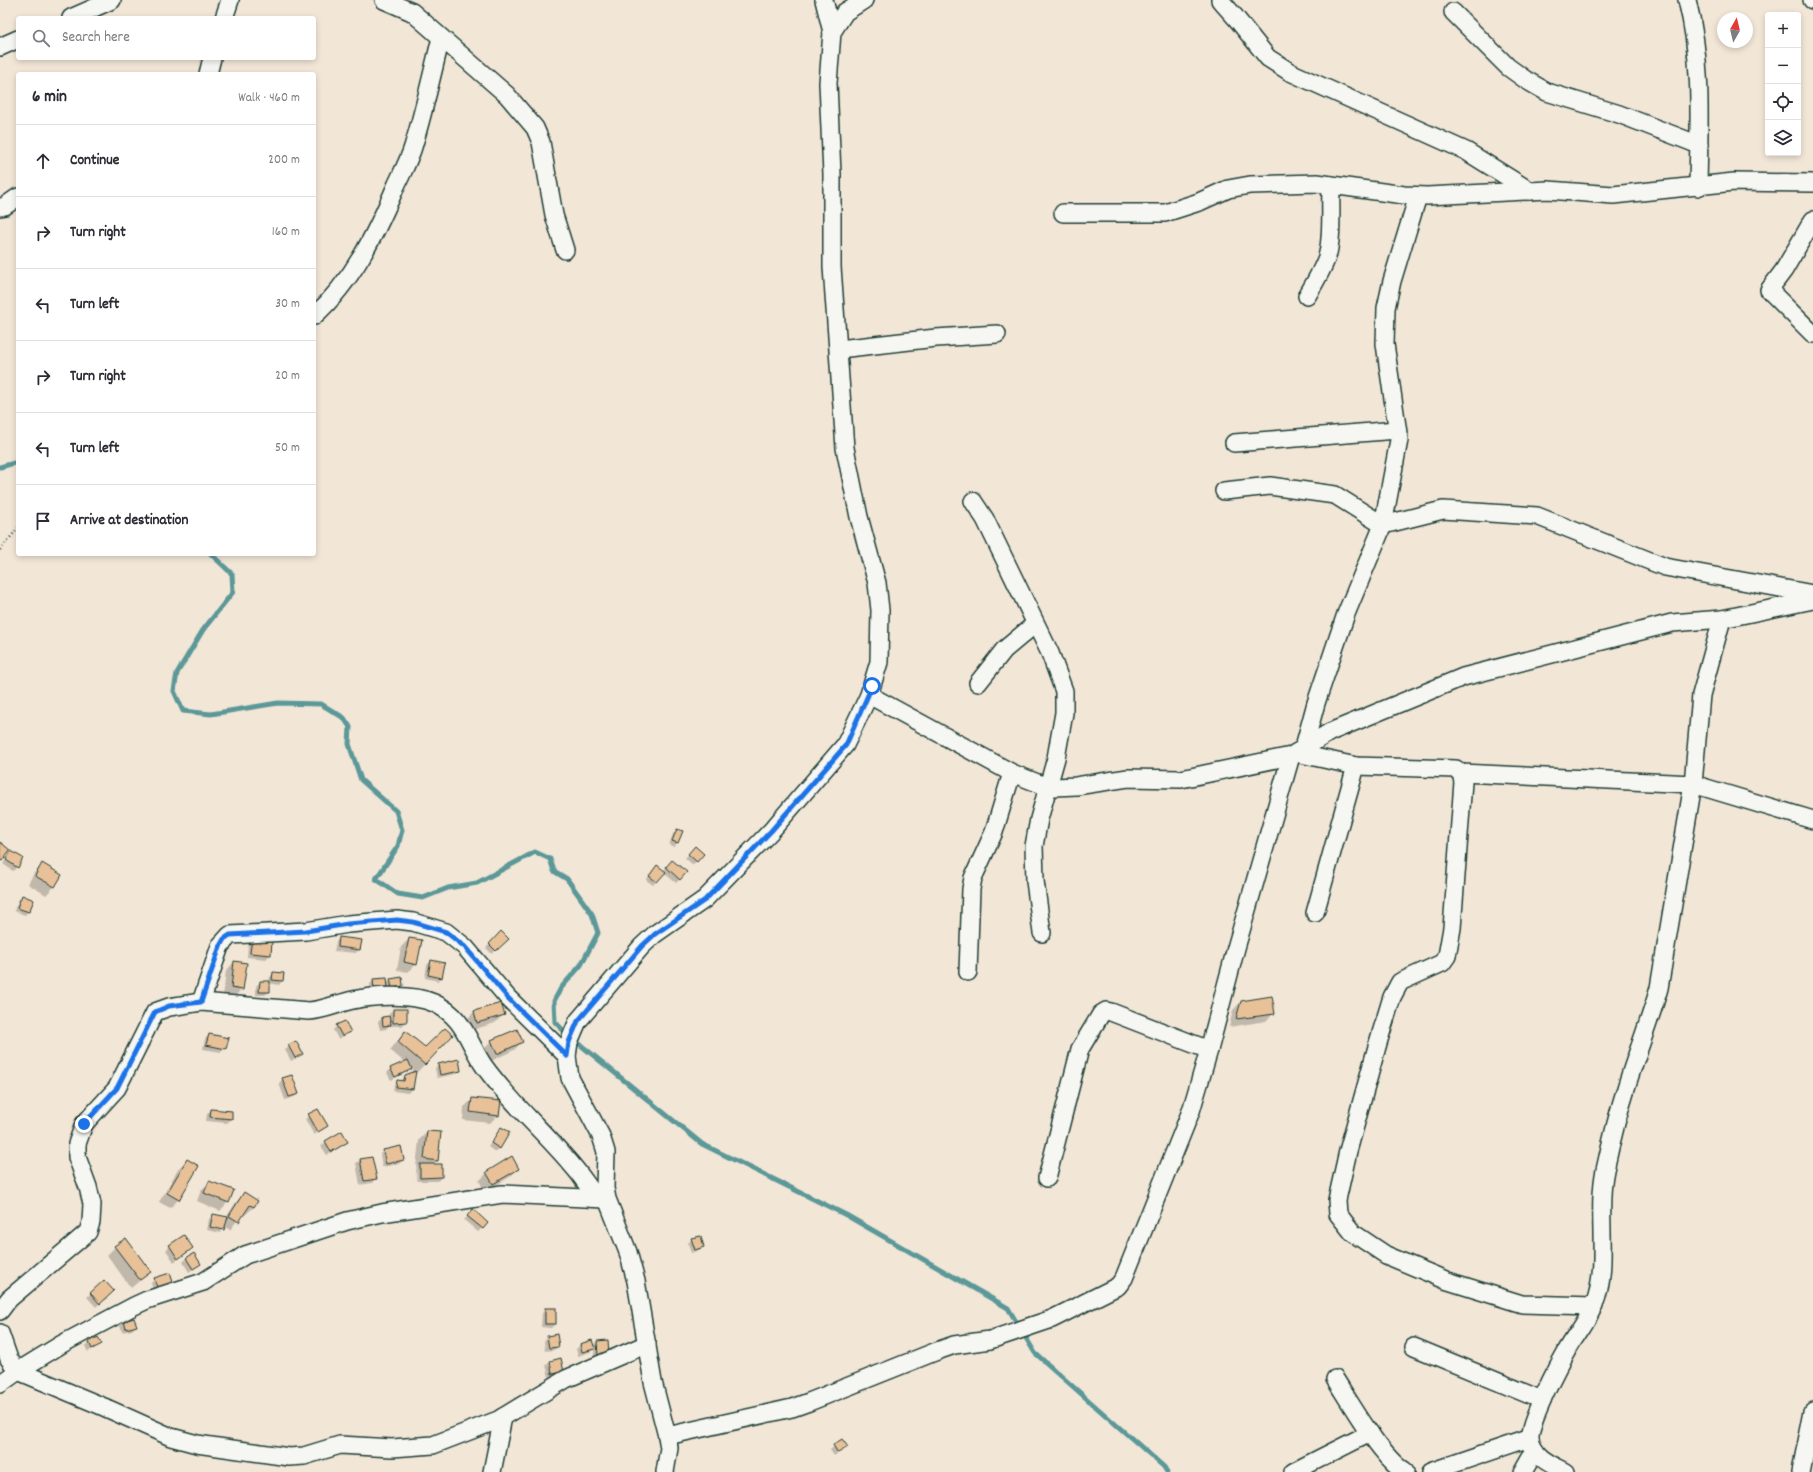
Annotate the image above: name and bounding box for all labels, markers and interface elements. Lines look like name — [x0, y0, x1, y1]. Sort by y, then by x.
north arrow — [1717, 12, 1753, 48]
map controls — [1765, 12, 1801, 156]
button: + — [1765, 12, 1801, 48]
search box — [16, 16, 316, 60]
icon: search — [30, 27, 52, 49]
text: Search here — [62, 27, 130, 49]
button: − — [1765, 48, 1801, 84]
button: locate — [1765, 84, 1801, 120]
text: 6 min — [32, 86, 67, 110]
text: Walk · 460 m — [238, 89, 300, 108]
button: layers — [1765, 120, 1801, 156]
icon: ahead — [32, 150, 54, 172]
text: Continue — [70, 150, 119, 172]
text: 200 m — [268, 151, 300, 170]
icon: right — [32, 222, 54, 244]
text: Turn right — [70, 222, 126, 244]
text: 160 m — [272, 223, 300, 242]
icon: left — [32, 294, 54, 316]
text: Turn left — [70, 294, 119, 316]
text: 30 m — [275, 295, 300, 314]
icon: right — [32, 366, 54, 388]
text: Turn right — [70, 366, 126, 388]
text: 20 m — [275, 367, 300, 386]
icon: left — [32, 438, 54, 460]
text: Turn left — [70, 438, 119, 460]
text: 50 m — [275, 439, 300, 458]
icon: arrive — [32, 510, 54, 532]
text: Arrive at destination — [70, 510, 188, 532]
route start — [863, 677, 881, 695]
route end — [75, 1115, 93, 1133]

